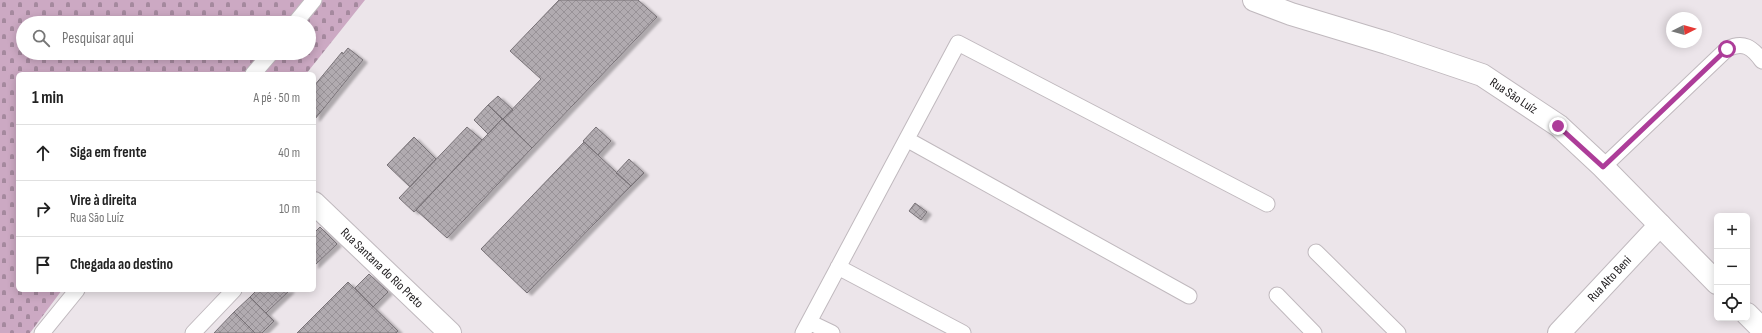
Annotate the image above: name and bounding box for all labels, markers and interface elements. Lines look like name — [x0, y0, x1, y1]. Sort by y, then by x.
north arrow — [1666, 12, 1702, 48]
search box — [16, 16, 316, 60]
icon: search — [30, 27, 52, 49]
text: Pesquisar aqui — [62, 29, 134, 48]
route start — [1718, 40, 1736, 58]
street label: Rua São Luíz — [1487, 74, 1541, 118]
text: 1 min — [32, 88, 64, 108]
text: A pé · 50 m — [254, 90, 300, 106]
route end — [1549, 117, 1567, 135]
icon: ahead — [32, 142, 54, 164]
text: Siga em frente — [70, 143, 147, 162]
text: 40 m — [278, 145, 300, 161]
text: Vire à direita — [70, 191, 137, 210]
icon: right — [32, 198, 54, 220]
text: 10 m — [279, 201, 300, 217]
text: Rua São Luíz — [70, 210, 124, 226]
map controls — [1714, 213, 1750, 321]
button: + — [1714, 213, 1750, 249]
street label: Rua Santana do Rio Preto — [337, 225, 427, 311]
button: − — [1714, 249, 1750, 285]
street label: Rua Alto Beni — [1584, 253, 1635, 305]
icon: arrive — [32, 254, 54, 276]
text: Chegada ao destino — [70, 255, 173, 274]
button: locate — [1714, 285, 1750, 321]

